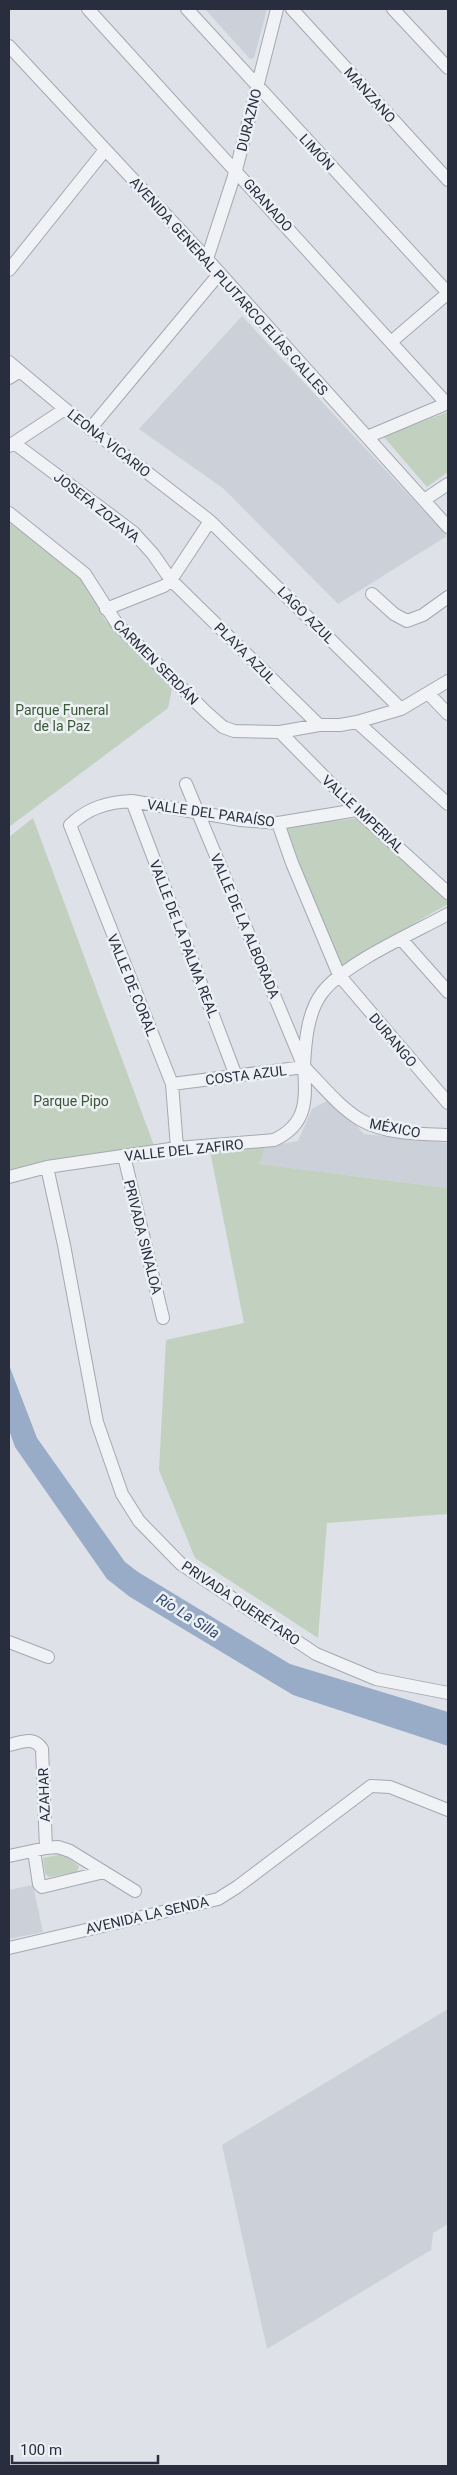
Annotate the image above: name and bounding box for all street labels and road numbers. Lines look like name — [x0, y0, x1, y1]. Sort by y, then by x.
street label: MANZANO — [341, 64, 399, 126]
street label: DURAZNO — [233, 87, 265, 153]
street label: LIMÓN — [296, 130, 338, 173]
street label: AVENIDA GENERAL PLUTARCO ELÍAS CALLES — [127, 173, 332, 398]
street label: GRANADO — [240, 175, 296, 235]
street label: LEONA VICARIO — [64, 406, 154, 480]
street label: JOSEFA ZOZAYA — [51, 469, 143, 545]
street label: LAGO AZUL — [274, 583, 338, 647]
street label: CARMEN SERDÁN — [110, 615, 203, 708]
street label: PLAYA AZUL — [211, 619, 279, 687]
street label: VALLE IMPERIAL — [319, 772, 408, 856]
street label: VALLE DEL PARAÍSO — [146, 795, 276, 830]
street label: VALLE DE LA ALBORADA — [207, 851, 283, 1001]
street label: VALLE DE LA PALMA REAL — [146, 858, 222, 1021]
street label: VALLE DE CORAL — [104, 932, 160, 1039]
street label: DURANGO — [366, 1010, 420, 1070]
street label: COSTA AZUL — [205, 1062, 288, 1088]
street label: MÉXICO — [368, 1114, 422, 1141]
street label: VALLE DEL ZAFIRO — [124, 1136, 244, 1164]
street label: PRIVADA SINALOA — [121, 1178, 165, 1296]
street label: PRIVADA QUERÉTARO — [179, 1557, 304, 1649]
street label: AZAHAR — [35, 1767, 53, 1823]
street label: AVENIDA LA SENDA — [84, 1893, 210, 1937]

